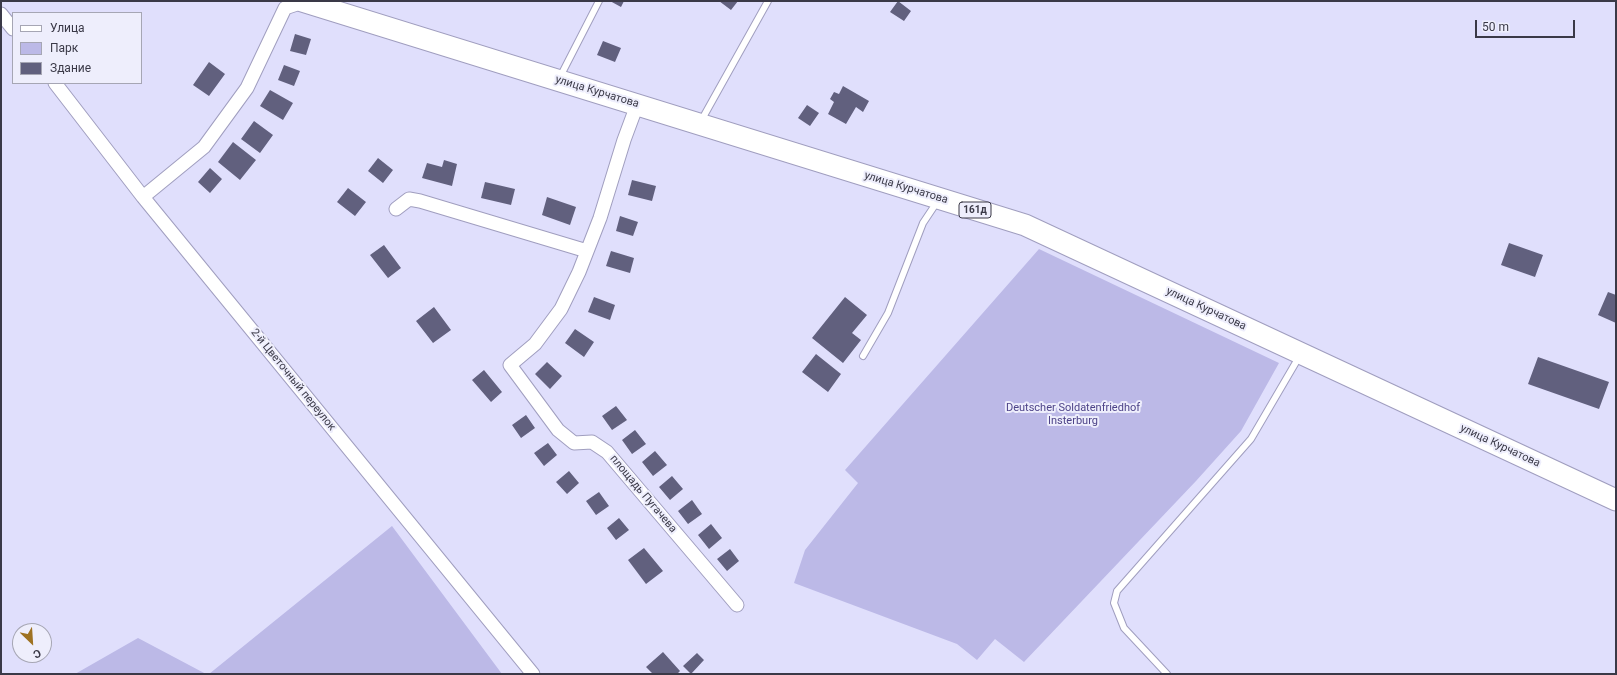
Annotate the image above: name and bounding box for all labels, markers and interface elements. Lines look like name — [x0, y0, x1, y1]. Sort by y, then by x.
legend — [12, 12, 142, 84]
scale bar — [1477, 12, 1577, 38]
text: 50 m — [1482, 20, 1509, 34]
text: Улица — [50, 21, 85, 35]
text: Парк — [50, 41, 78, 55]
text: Здание — [50, 61, 91, 75]
street label: улица Курчатова — [554, 73, 640, 111]
street label: улица Курчатова — [863, 169, 949, 207]
road number: 161д — [959, 202, 991, 218]
street label: улица Курчатова — [1164, 285, 1248, 333]
street label: 2-й Цветочный переулок — [248, 326, 338, 434]
park label: Deutscher Soldatenfriedhof Insterburg — [1006, 401, 1140, 427]
street label: улица Курчатова — [1458, 422, 1542, 470]
street label: площадь Пугачева — [607, 453, 679, 535]
north arrow — [12, 623, 52, 663]
text: С — [31, 646, 43, 661]

